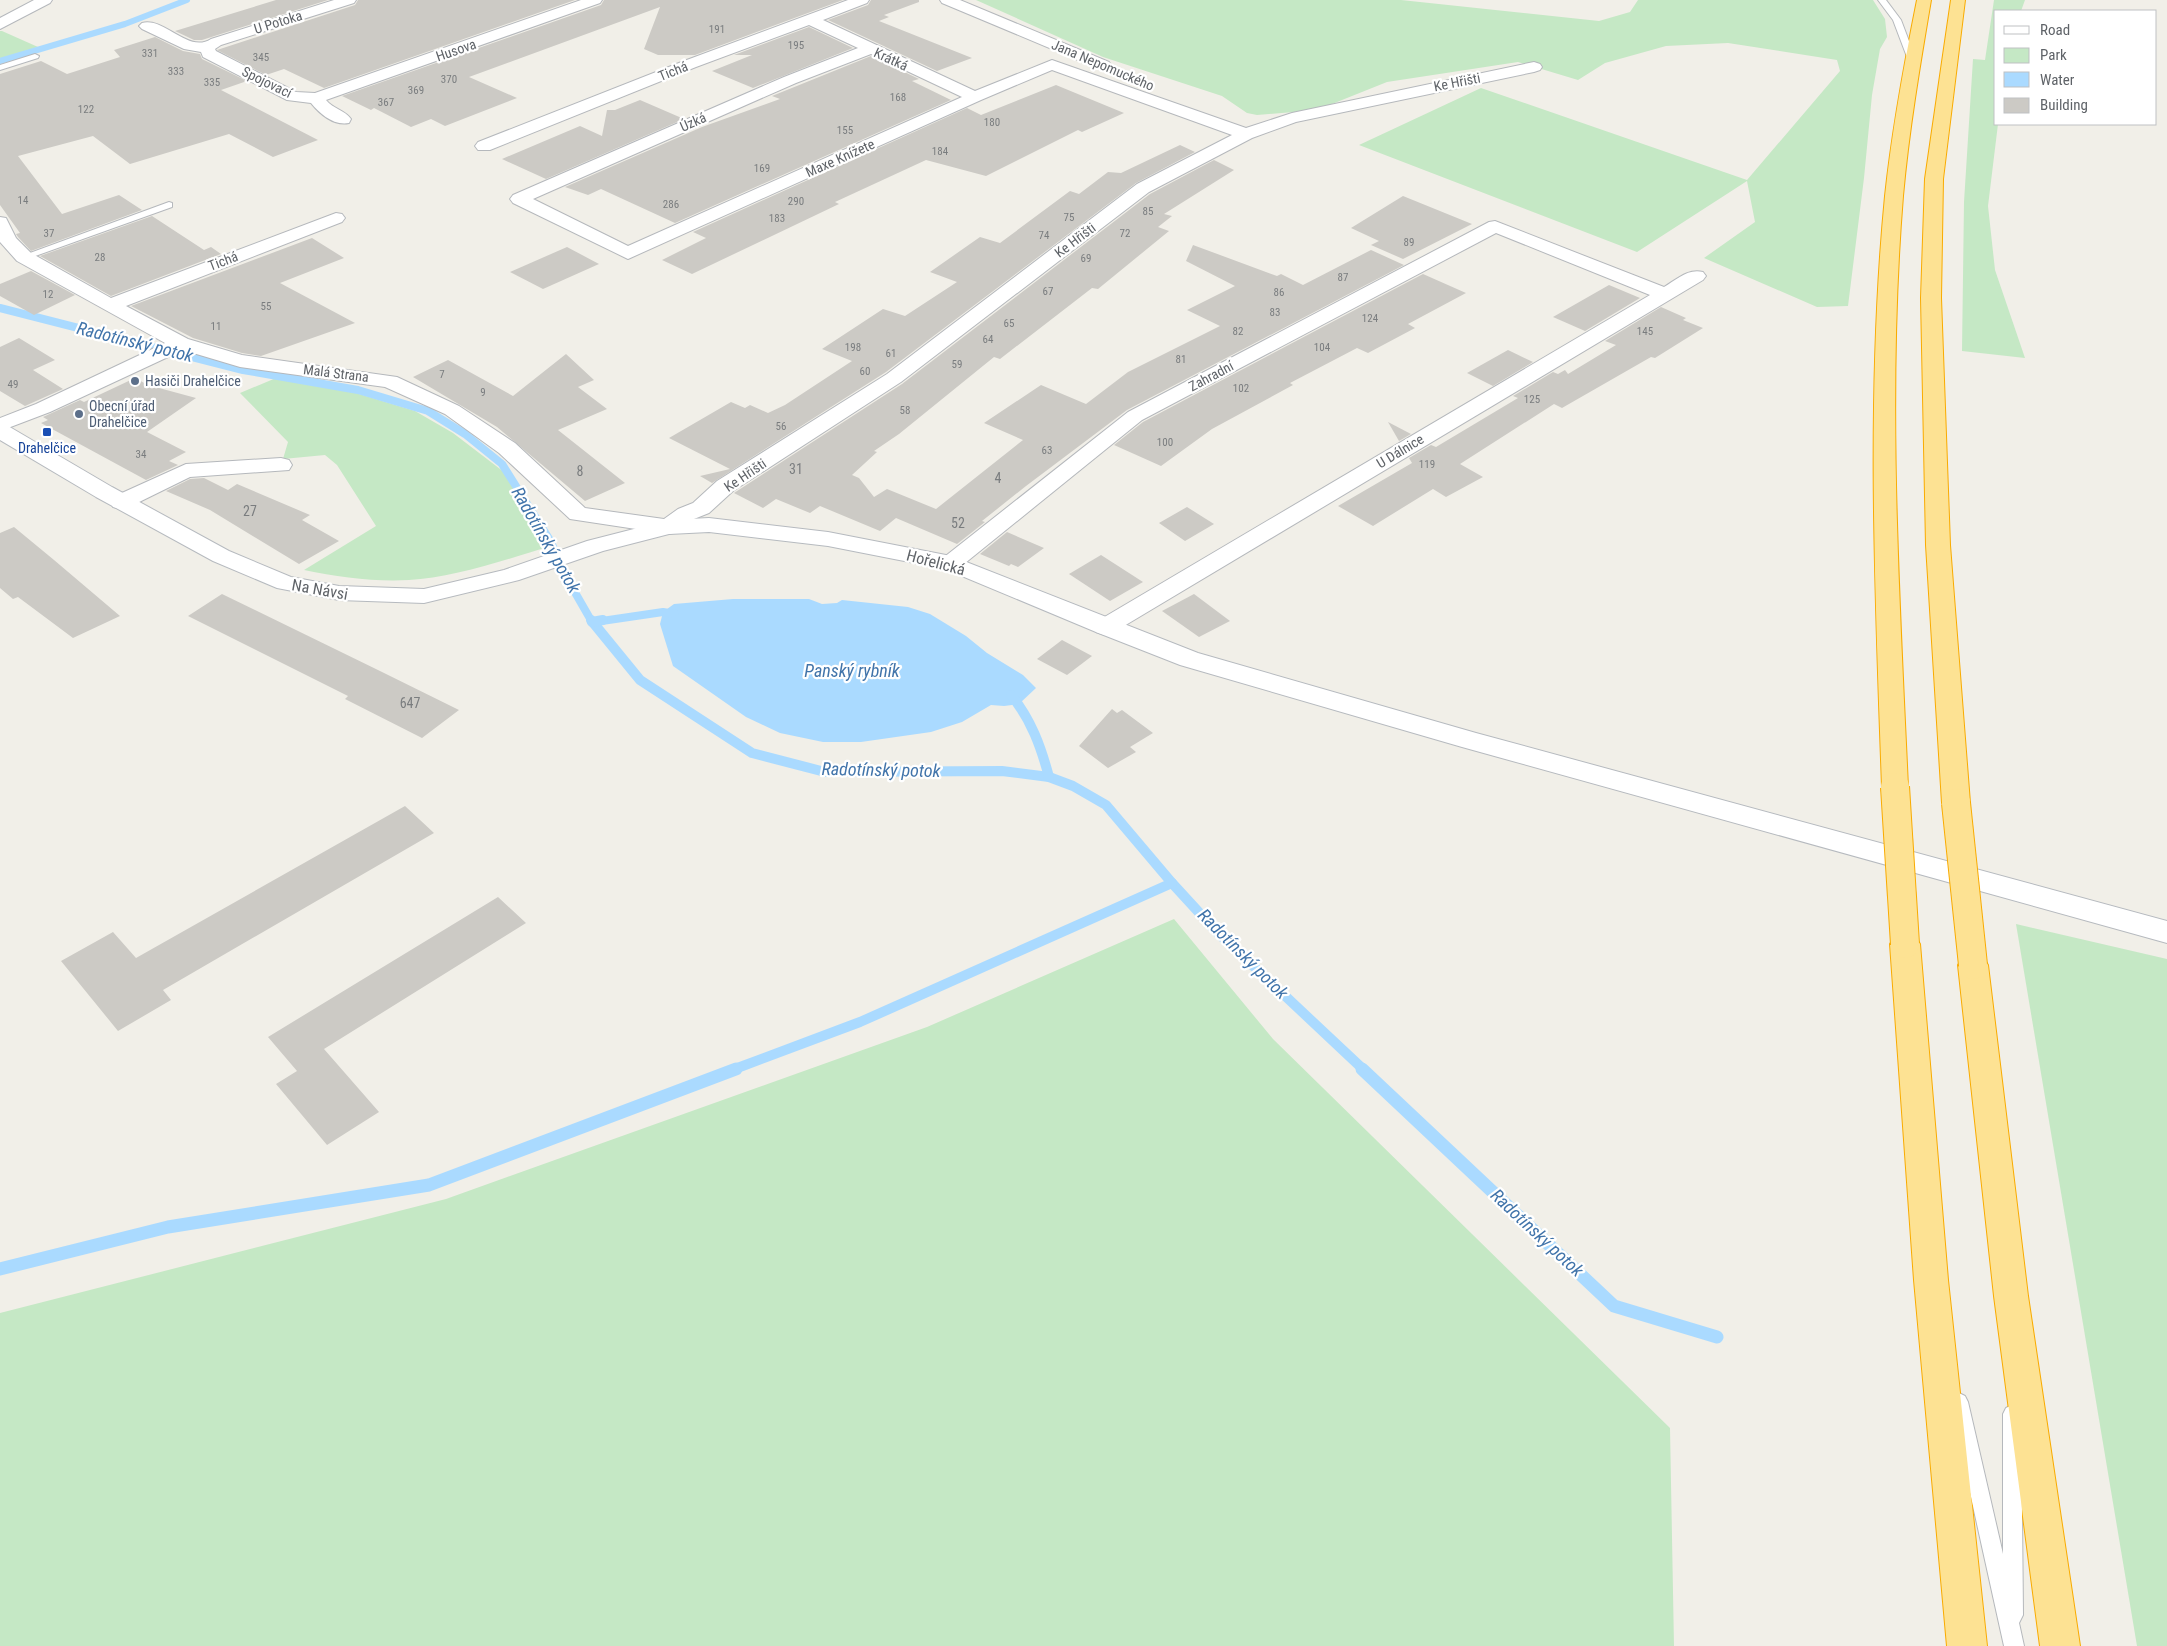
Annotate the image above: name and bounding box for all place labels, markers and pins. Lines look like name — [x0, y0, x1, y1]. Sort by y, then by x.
place label: Hasiči Drahelčice — [145, 373, 241, 389]
marker: Hasiči Drahelčice — [129, 375, 141, 387]
place label: Obecní úřad Drahelčice — [89, 398, 155, 430]
marker: Obecní úřad Drahelčice — [73, 408, 85, 420]
marker: Drahelčice — [41, 426, 53, 438]
place label: Drahelčice — [18, 440, 76, 456]

